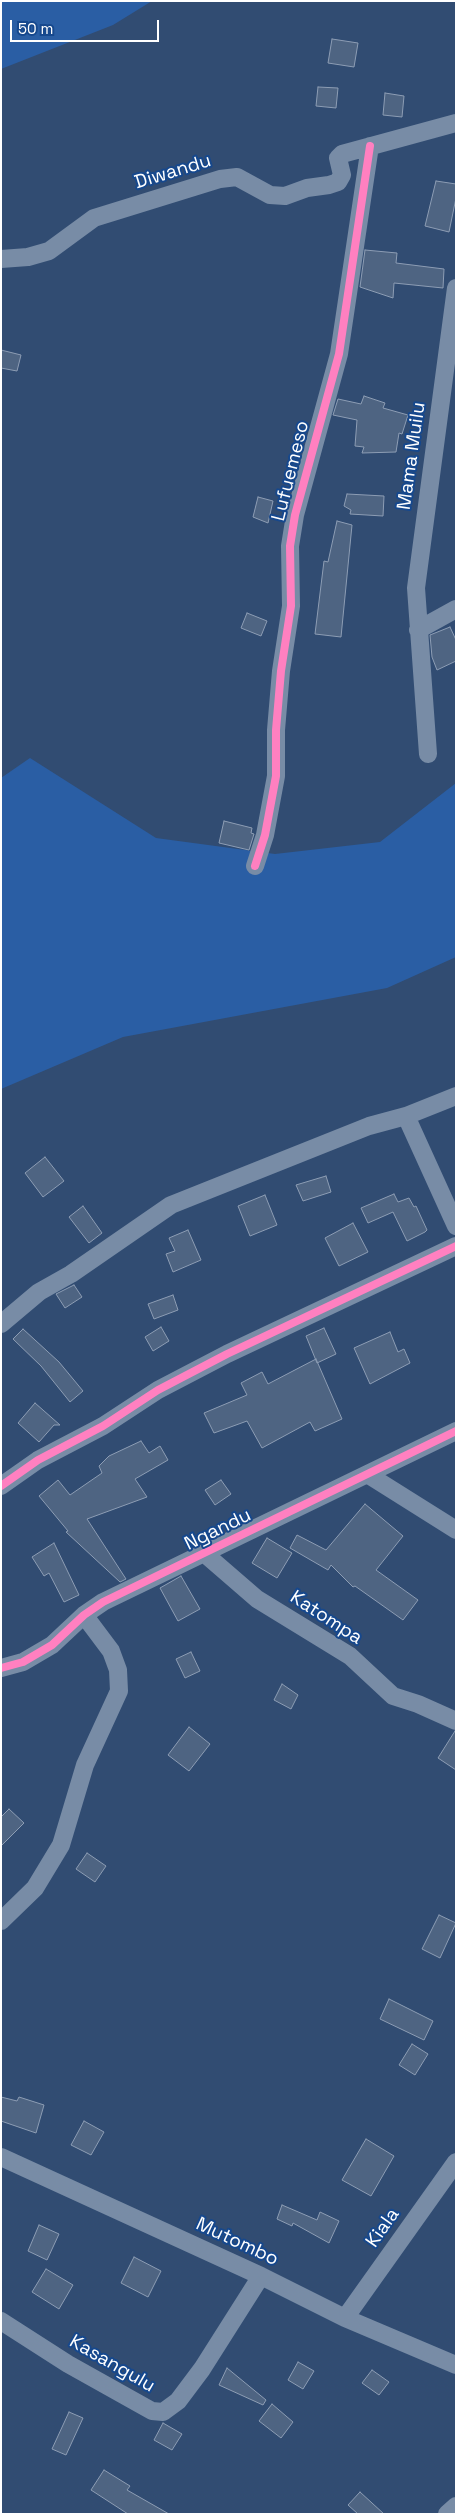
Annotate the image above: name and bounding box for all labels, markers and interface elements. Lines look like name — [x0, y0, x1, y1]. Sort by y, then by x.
scale bar — [12, 10, 161, 42]
text: 50 m — [18, 19, 53, 38]
street label: Diwandu — [132, 150, 214, 194]
street label: Mama Muilu — [393, 401, 431, 511]
street label: Lufuemeso — [268, 418, 314, 524]
street label: Ngandu — [181, 1504, 255, 1556]
street label: Katompa — [286, 1586, 366, 1650]
street label: Kiala — [361, 2204, 405, 2252]
street label: Mutombo — [192, 2213, 282, 2271]
street label: Kasangulu — [65, 2330, 159, 2398]

